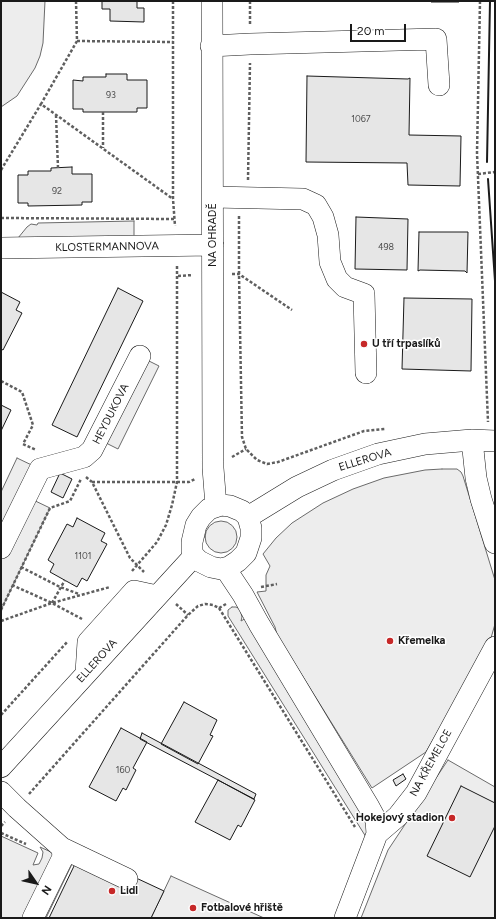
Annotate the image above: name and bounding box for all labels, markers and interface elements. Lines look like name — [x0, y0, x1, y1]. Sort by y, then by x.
scale bar — [352, 16, 408, 42]
text: 20 m — [357, 24, 385, 38]
house number: 93 — [106, 90, 116, 100]
house number: 1067 — [351, 114, 371, 124]
house number: 92 — [52, 186, 62, 196]
street label: NA OHRADĚ — [206, 203, 220, 267]
street label: KLOSTERMANNOVA — [55, 239, 159, 255]
house number: 498 — [378, 242, 394, 252]
place label: U tří trpaslíků — [372, 337, 440, 351]
marker: U tří trpaslíků — [359, 339, 369, 349]
street label: HEYDUKOVA — [90, 381, 132, 447]
street label: ELLEROVA — [337, 446, 393, 474]
house number: 1101 — [75, 551, 91, 561]
place label: Křemelka — [398, 634, 445, 648]
street label: ELLEROVA — [74, 636, 120, 686]
marker: Křemelka — [385, 636, 395, 646]
street label: NA KŘEMELCE — [407, 727, 455, 799]
house number: 160 — [116, 765, 130, 775]
place label: Hokejový stadion — [356, 811, 444, 825]
marker: Hokejový stadion — [447, 813, 457, 823]
north arrow — [16, 863, 56, 903]
text: N — [39, 883, 54, 897]
place label: Lidl — [120, 884, 138, 898]
marker: Lidl — [107, 886, 117, 896]
place label: Fotbalové hřiště — [201, 901, 283, 915]
marker: Fotbalové hřiště — [188, 903, 198, 913]

